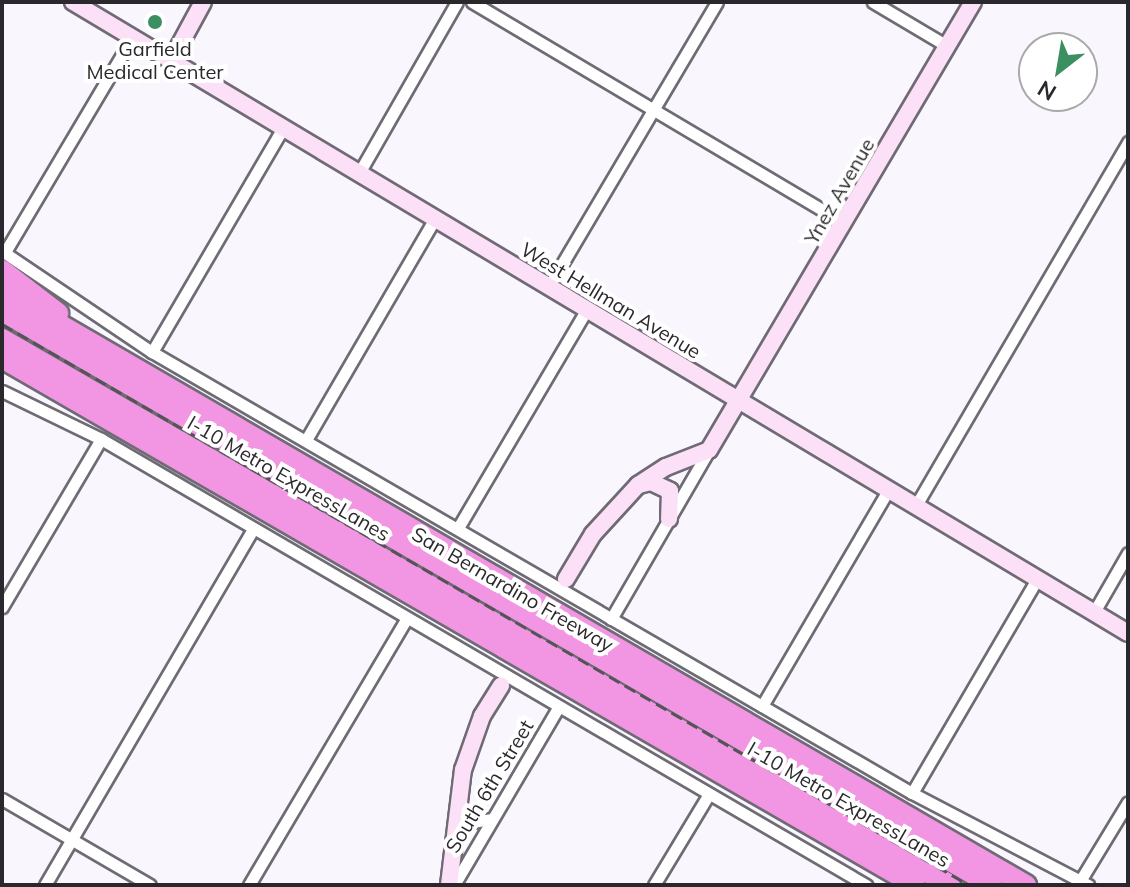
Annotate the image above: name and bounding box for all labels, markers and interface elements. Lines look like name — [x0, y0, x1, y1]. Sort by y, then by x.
marker: Garfield Medical Center — [144, 11, 166, 33]
north arrow — [1018, 32, 1098, 112]
place label: Garfield Medical Center — [86, 36, 224, 83]
text: N — [1032, 75, 1061, 107]
street label: Ynez Avenue — [799, 134, 879, 248]
street label: West Hellman Avenue — [517, 237, 705, 363]
street label: I-10 Metro ExpressLanes — [184, 410, 394, 546]
street label: San Bernardino Freeway — [408, 521, 618, 657]
street label: South 6th Street — [440, 715, 538, 857]
street label: I-10 Metro ExpressLanes — [744, 736, 954, 872]

